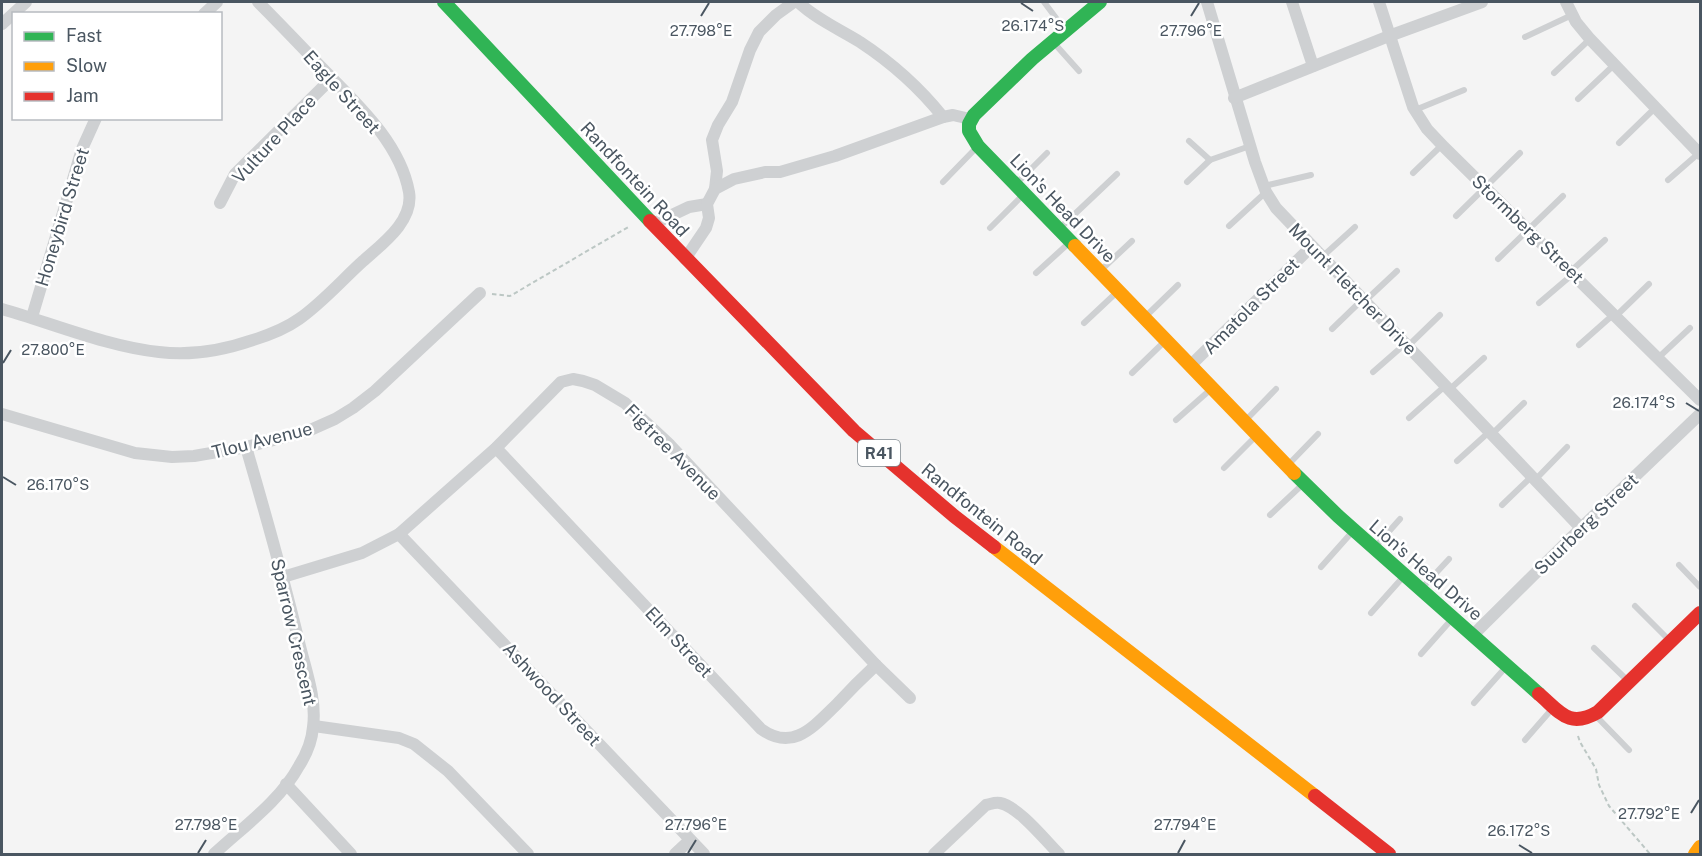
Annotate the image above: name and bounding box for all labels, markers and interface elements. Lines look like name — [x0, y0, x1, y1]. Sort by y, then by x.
legend — [12, 12, 222, 120]
text: 26.174°S — [1002, 17, 1064, 34]
text: 27.798°E — [670, 22, 732, 39]
text: 27.796°E — [1160, 22, 1222, 39]
text: Fast — [66, 25, 102, 46]
street label: Eagle Street — [299, 46, 385, 138]
text: Slow — [66, 55, 107, 76]
text: Jam — [66, 85, 99, 106]
street label: Vulture Place — [228, 91, 320, 187]
street label: Randfontein Road — [576, 117, 694, 241]
street label: Honeybird Street — [31, 145, 93, 289]
street label: Lion's Head Drive — [1006, 149, 1120, 267]
street label: Stormberg Street — [1468, 170, 1588, 288]
street label: Mount Fletcher Drive — [1285, 219, 1421, 359]
street label: Amatola Street — [1199, 254, 1303, 358]
text: 27.800°E — [21, 341, 85, 358]
text: 26.174°S — [1613, 394, 1675, 411]
street label: Figtree Avenue — [621, 400, 725, 504]
street label: Tlou Avenue — [210, 417, 314, 463]
road number: R41 — [858, 440, 900, 466]
street label: Randfontein Road — [917, 459, 1047, 569]
street label: Suurberg Street — [1530, 469, 1642, 579]
text: 26.170°S — [27, 476, 89, 493]
street label: Lion's Head Drive — [1365, 515, 1487, 625]
street label: Sparrow Crescent — [267, 556, 321, 708]
street label: Elm Street — [641, 602, 717, 682]
street label: Ashwood Street — [499, 638, 605, 750]
text: 27.792°E — [1618, 805, 1680, 822]
text: 27.798°E — [175, 816, 237, 833]
text: 27.796°E — [665, 816, 727, 833]
text: 27.794°E — [1154, 816, 1216, 833]
text: 26.172°S — [1488, 822, 1550, 839]

